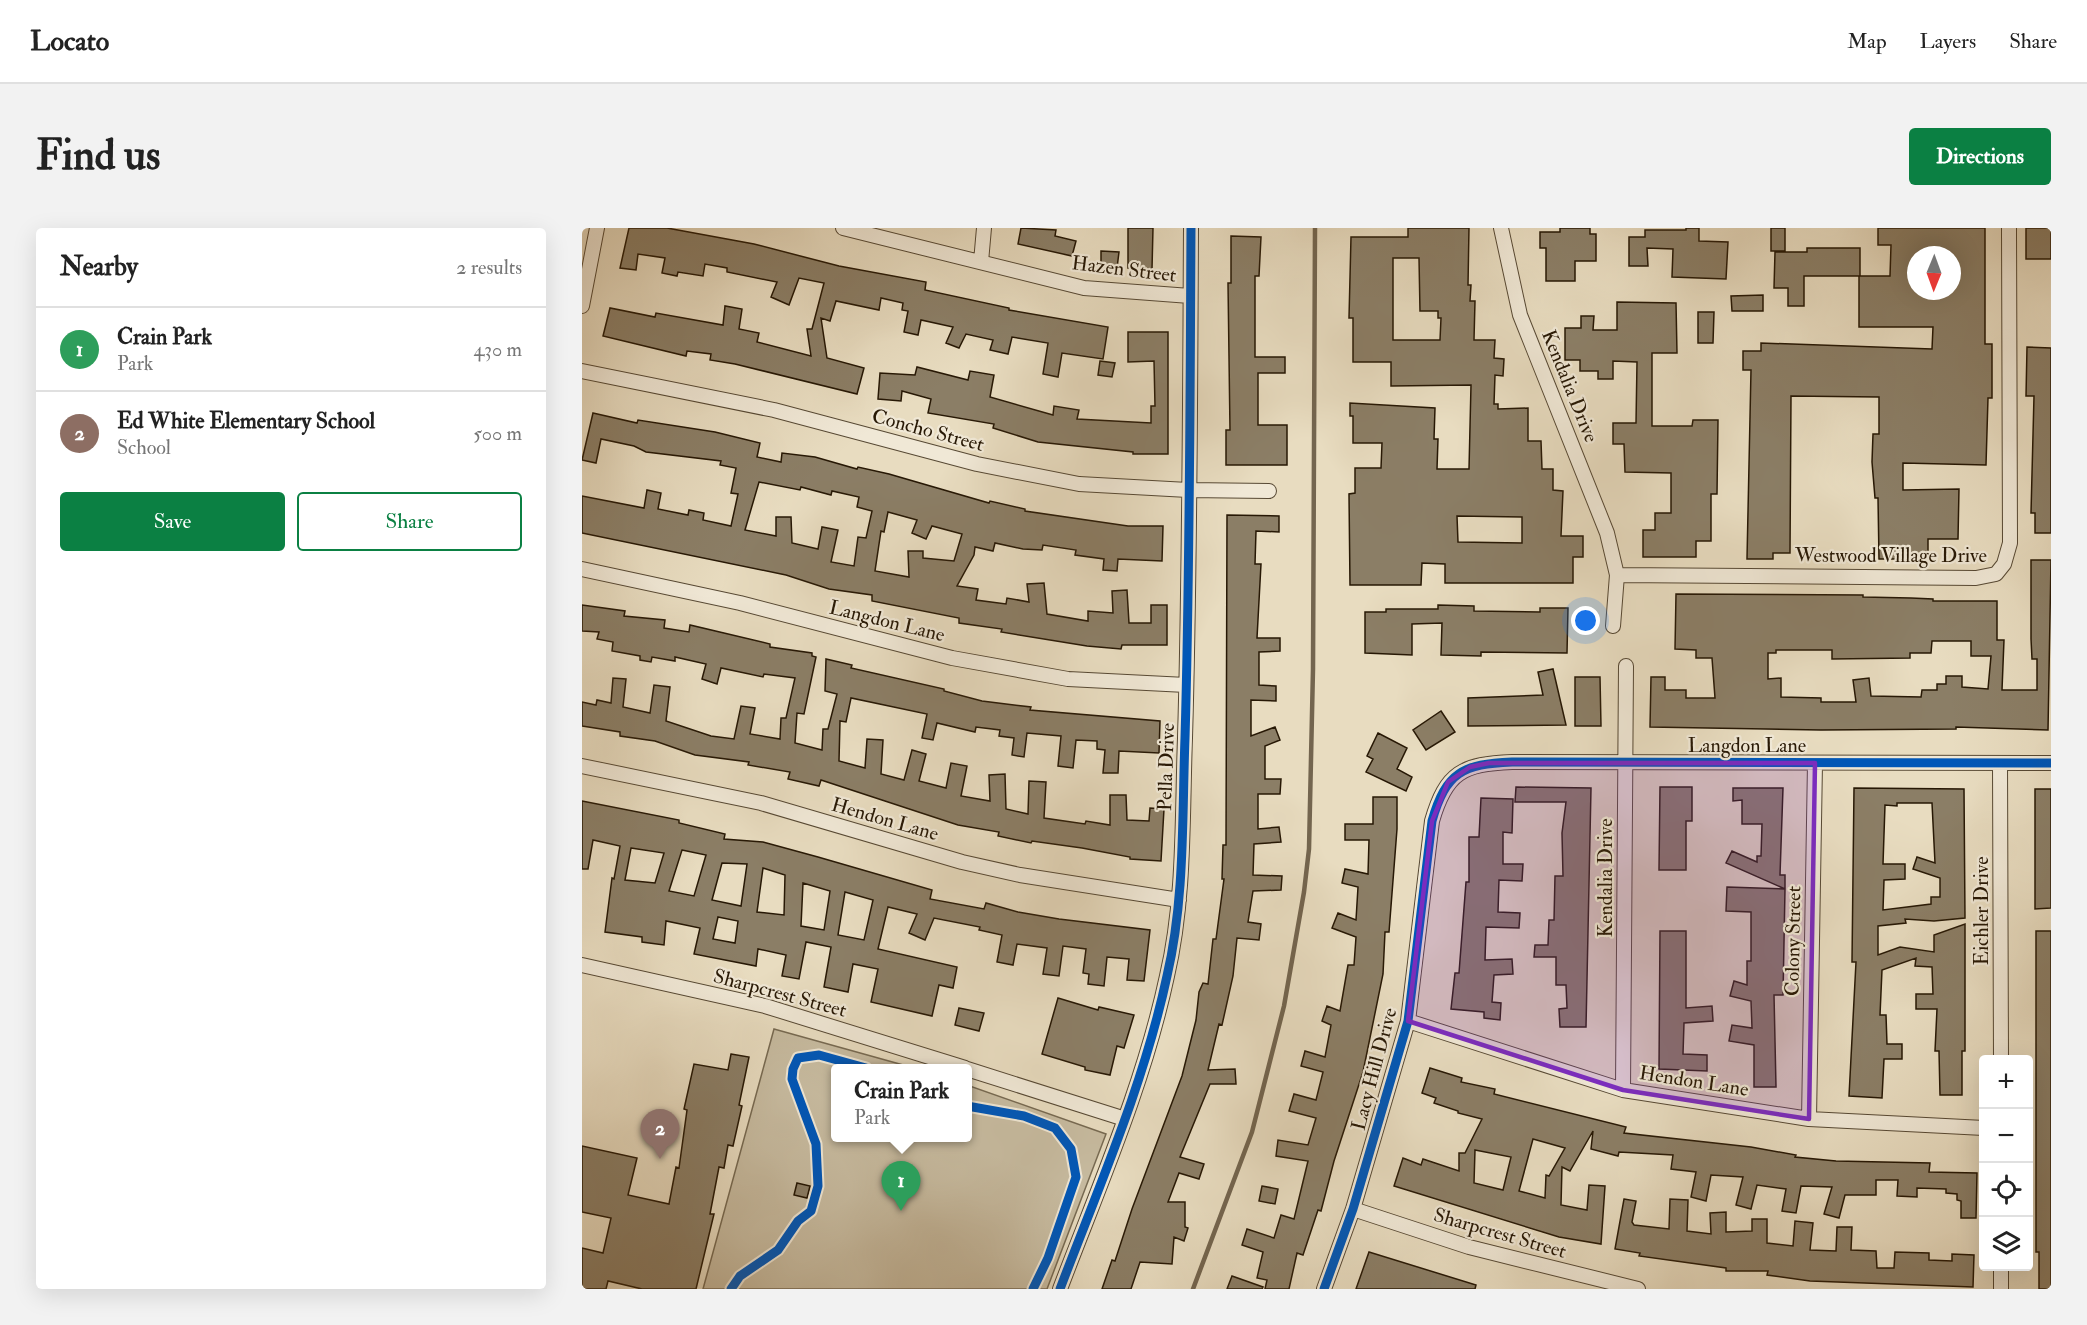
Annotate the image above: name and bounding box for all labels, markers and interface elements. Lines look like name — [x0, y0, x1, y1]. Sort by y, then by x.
text: Locato — [30, 24, 109, 59]
text: Map — [1847, 28, 1887, 55]
text: Layers — [1920, 28, 1976, 55]
text: Share — [2009, 28, 2057, 55]
button: Directions — [1909, 128, 2051, 185]
text: Find us — [36, 130, 160, 182]
north arrow — [1907, 246, 1961, 300]
street label: Hazen Street — [1070, 250, 1178, 288]
text: Nearby — [60, 251, 138, 283]
text: 2 results — [456, 255, 522, 280]
text: Crain Park — [117, 323, 212, 351]
street label: Kendalia Drive — [1536, 326, 1604, 446]
text: 1 — [76, 337, 83, 362]
text: 430 m — [474, 337, 522, 362]
text: Park — [117, 351, 153, 376]
street label: Concho Street — [869, 403, 987, 457]
text: Ed White Elementary School — [117, 407, 375, 435]
text: 2 — [74, 421, 85, 446]
text: 500 m — [473, 421, 522, 446]
text: School — [117, 435, 171, 460]
button: Save — [60, 492, 285, 551]
button: Share — [297, 492, 522, 551]
street label: Westwood Village Drive — [1794, 543, 1987, 568]
street label: Langdon Lane — [827, 595, 947, 647]
your location — [1571, 606, 1600, 635]
street label: Pella Drive — [1152, 723, 1180, 811]
street label: Langdon Lane — [1688, 733, 1806, 758]
street label: Hendon Lane — [829, 792, 941, 846]
street label: Kendalia Drive — [1593, 818, 1618, 938]
street label: Eichler Drive — [1969, 856, 1994, 966]
street label: Colony Street — [1780, 885, 1806, 996]
street label: Sharpcrest Street — [710, 963, 850, 1024]
street label: Lacy Hill Drive — [1346, 1005, 1402, 1133]
map controls — [1979, 1055, 2033, 1271]
button: + — [1979, 1055, 2033, 1109]
street label: Hendon Lane — [1638, 1060, 1750, 1102]
popup — [831, 1064, 972, 1142]
text: Crain Park — [854, 1077, 949, 1105]
text: Park — [854, 1105, 890, 1130]
button: − — [1979, 1109, 2033, 1163]
pin: 2 — [640, 1110, 680, 1159]
pin: 1 — [882, 1162, 920, 1211]
button: locate — [1979, 1163, 2033, 1217]
street label: Sharpcrest Street — [1430, 1202, 1570, 1265]
button: layers — [1979, 1217, 2033, 1271]

